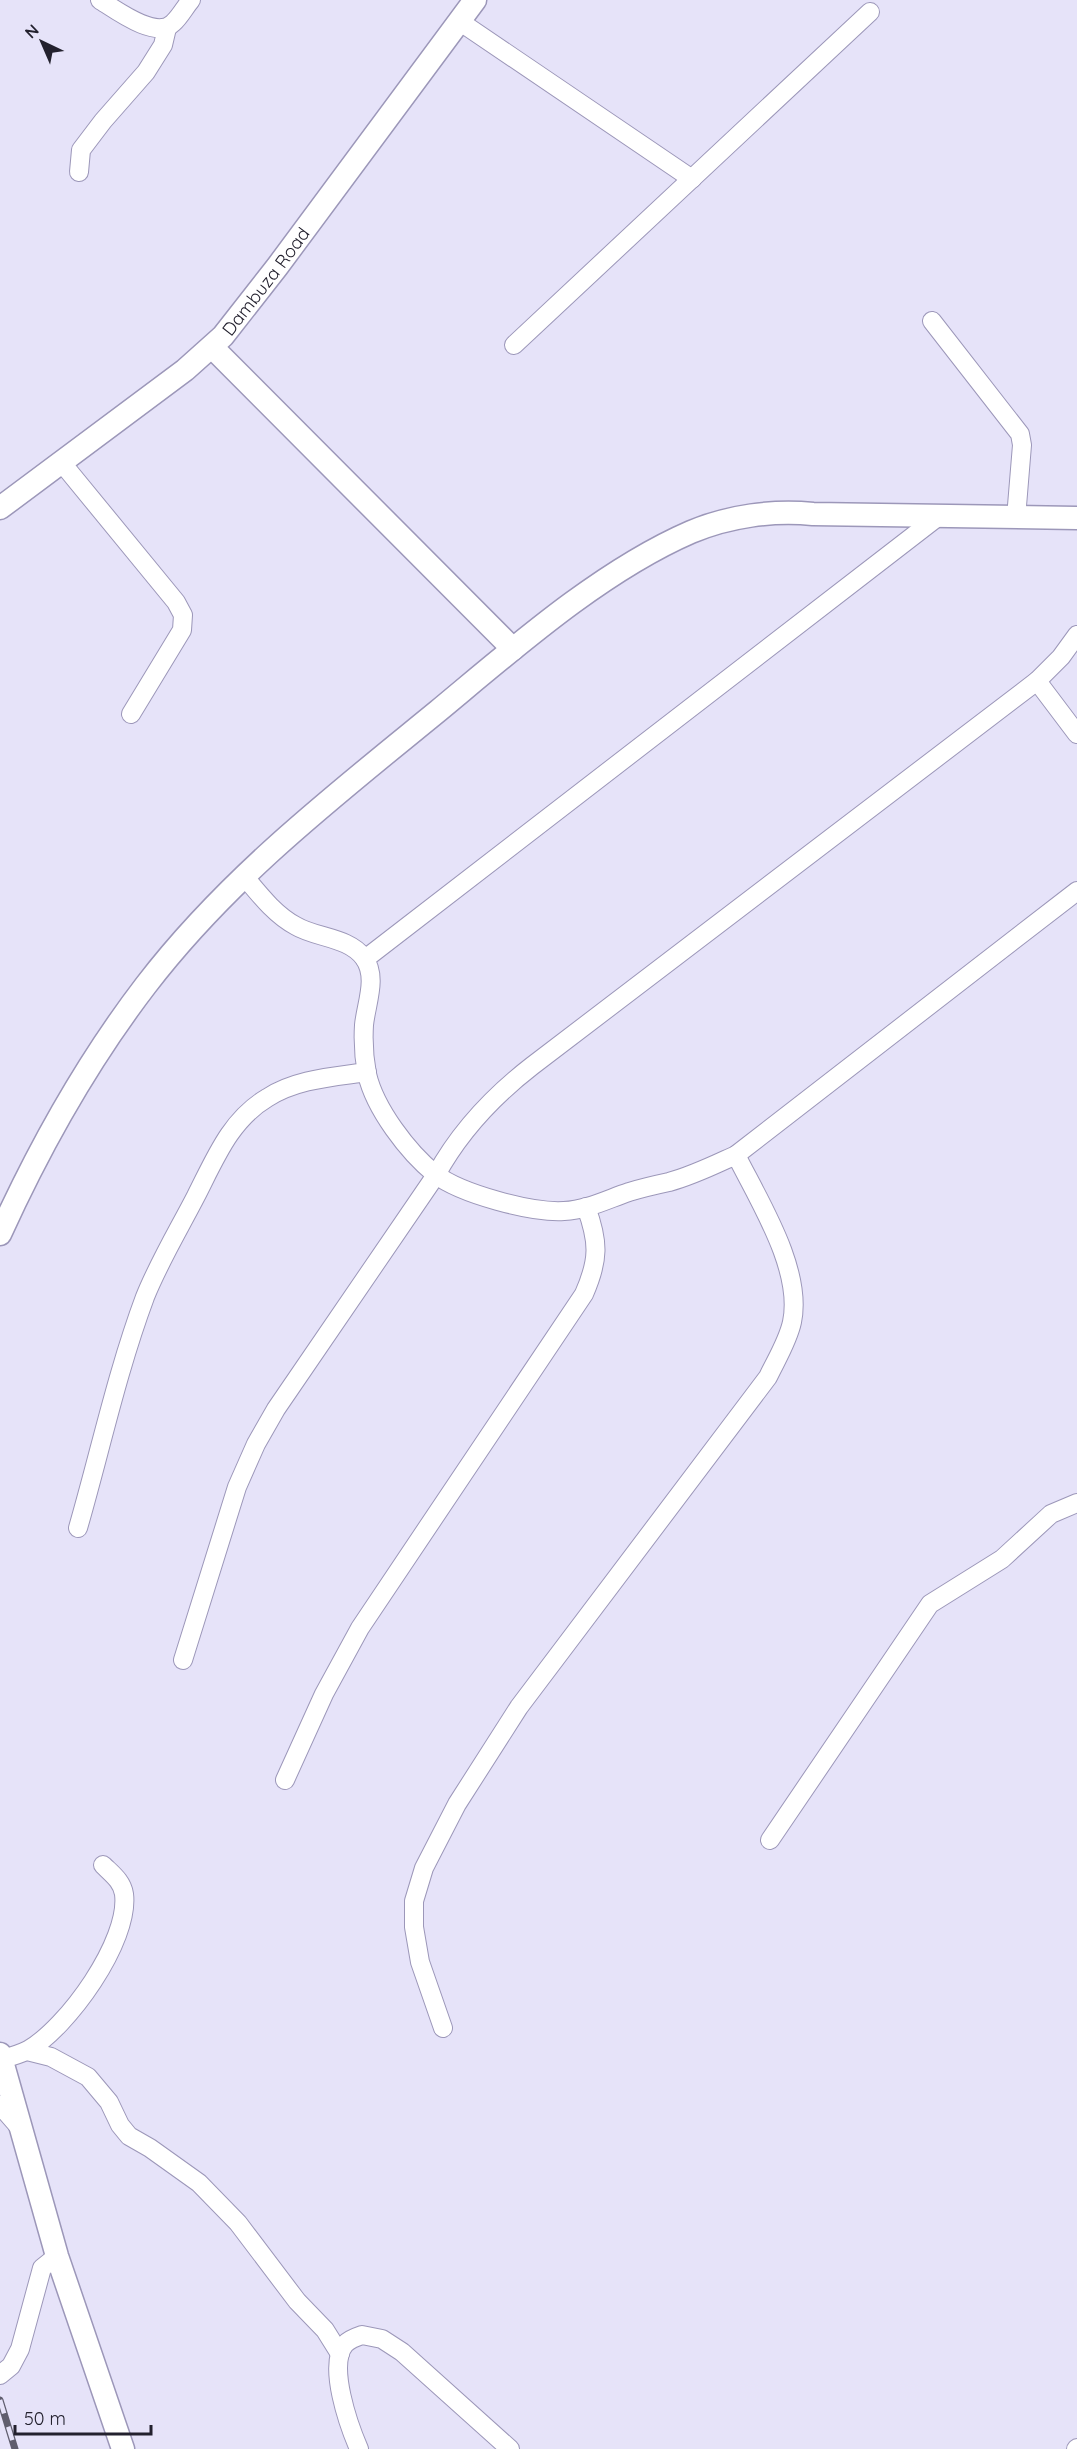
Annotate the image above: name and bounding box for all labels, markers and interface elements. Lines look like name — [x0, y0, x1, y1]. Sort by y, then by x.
north arrow — [12, 12, 72, 72]
text: N — [20, 20, 43, 42]
street label: Dambuza Road — [216, 222, 314, 340]
scale bar — [15, 2398, 152, 2436]
text: 50 m — [24, 2407, 66, 2430]

